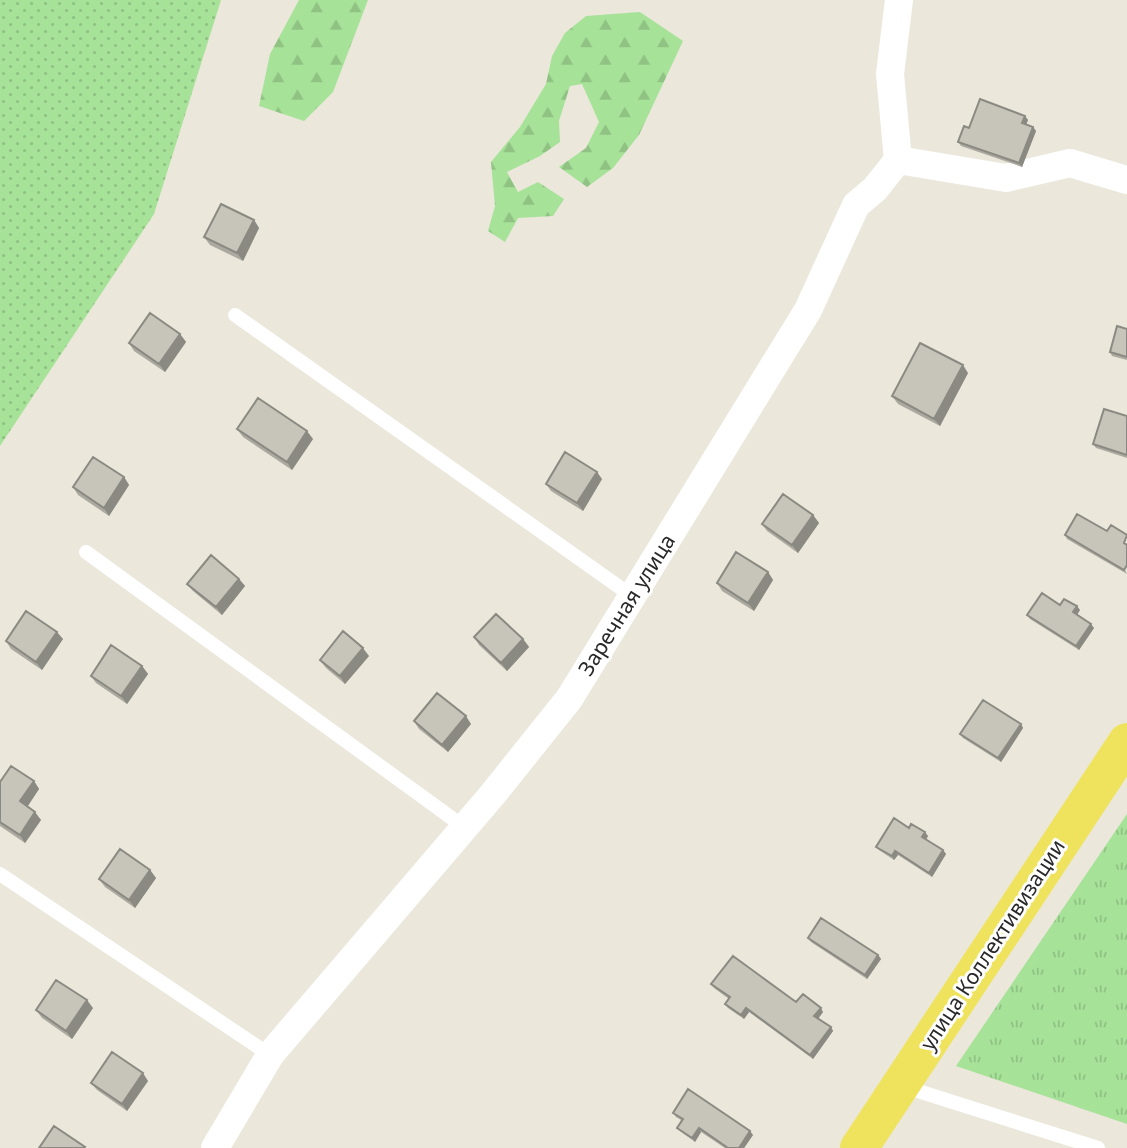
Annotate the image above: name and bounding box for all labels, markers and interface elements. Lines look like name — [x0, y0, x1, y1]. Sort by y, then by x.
street label: Заречная улица — [571, 528, 681, 681]
street label: улица Коллективизации — [913, 834, 1071, 1055]

